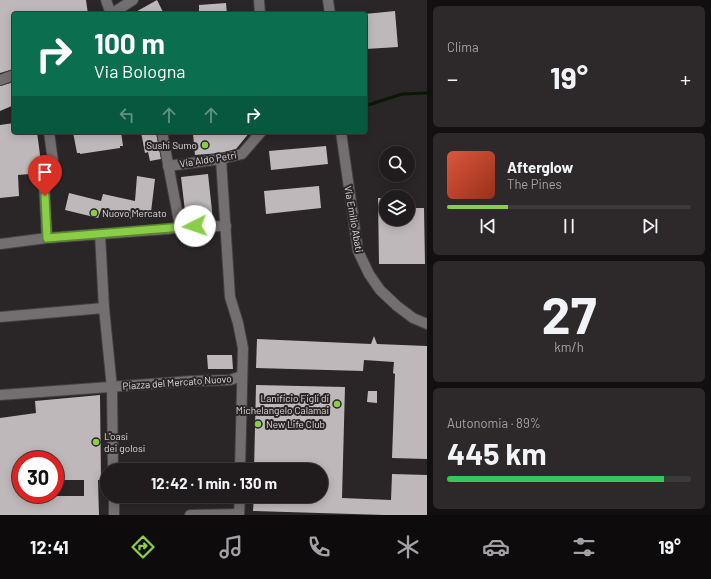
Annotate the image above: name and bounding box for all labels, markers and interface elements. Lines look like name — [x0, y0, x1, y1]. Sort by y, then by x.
text: 100 m — [94, 26, 165, 60]
icon: right — [28, 28, 80, 80]
text: Clima — [447, 39, 479, 55]
text: 19° — [550, 59, 588, 95]
text: Via Bologna — [94, 60, 186, 82]
text: − — [447, 65, 458, 91]
text: + — [680, 65, 691, 91]
icon: left — [116, 104, 138, 126]
icon: ahead — [158, 104, 180, 126]
icon: ahead — [200, 104, 222, 126]
icon: right — [242, 104, 264, 126]
place label: Sushi Sumo — [146, 139, 197, 151]
marker: Sushi Sumo — [200, 140, 210, 150]
map controls — [379, 146, 415, 226]
button: search — [379, 146, 415, 182]
street label: Via Aldo Petri — [179, 149, 237, 169]
pin — [28, 155, 62, 196]
text: Afterglow — [507, 158, 573, 176]
icon: arrive — [34, 161, 56, 183]
text: The Pines — [507, 176, 562, 192]
street label: Via Emilio Abati — [342, 185, 366, 253]
button: layers — [379, 190, 415, 226]
position arrow — [174, 205, 216, 247]
place label: Nuovo Mercato — [102, 207, 167, 219]
marker: Nuovo Mercato — [89, 208, 99, 218]
icon: previous — [477, 215, 499, 237]
icon: pause — [558, 215, 580, 237]
icon: next — [639, 215, 661, 237]
text: 27 — [542, 282, 596, 344]
text: km/h — [554, 339, 584, 355]
street label: Piazza del Mercato Nuovo — [122, 372, 232, 392]
place label: Lanificio Figli di Michelangelo Calamai — [236, 392, 329, 416]
marker: Lanificio Figli di Michelangelo Calamai — [332, 399, 342, 409]
text: Autonomia · 89% — [447, 415, 541, 431]
place label: New Life Club — [266, 418, 325, 430]
marker: New Life Club — [253, 419, 263, 429]
place label: L'oasi dei golosi — [104, 430, 145, 454]
text: 445 km — [447, 435, 547, 471]
marker: L'oasi dei golosi — [91, 437, 101, 447]
speed limit sign: 30 — [12, 451, 64, 503]
text: 12:42 · 1 min · 130 m — [151, 474, 277, 492]
icon: directions — [129, 533, 157, 561]
icon: music — [217, 533, 245, 561]
icon: phone — [305, 533, 333, 561]
icon: climate — [394, 533, 422, 561]
icon: car — [482, 533, 510, 561]
icon: filters — [570, 533, 598, 561]
text: 12:41 — [30, 536, 69, 558]
text: 19° — [658, 536, 681, 558]

